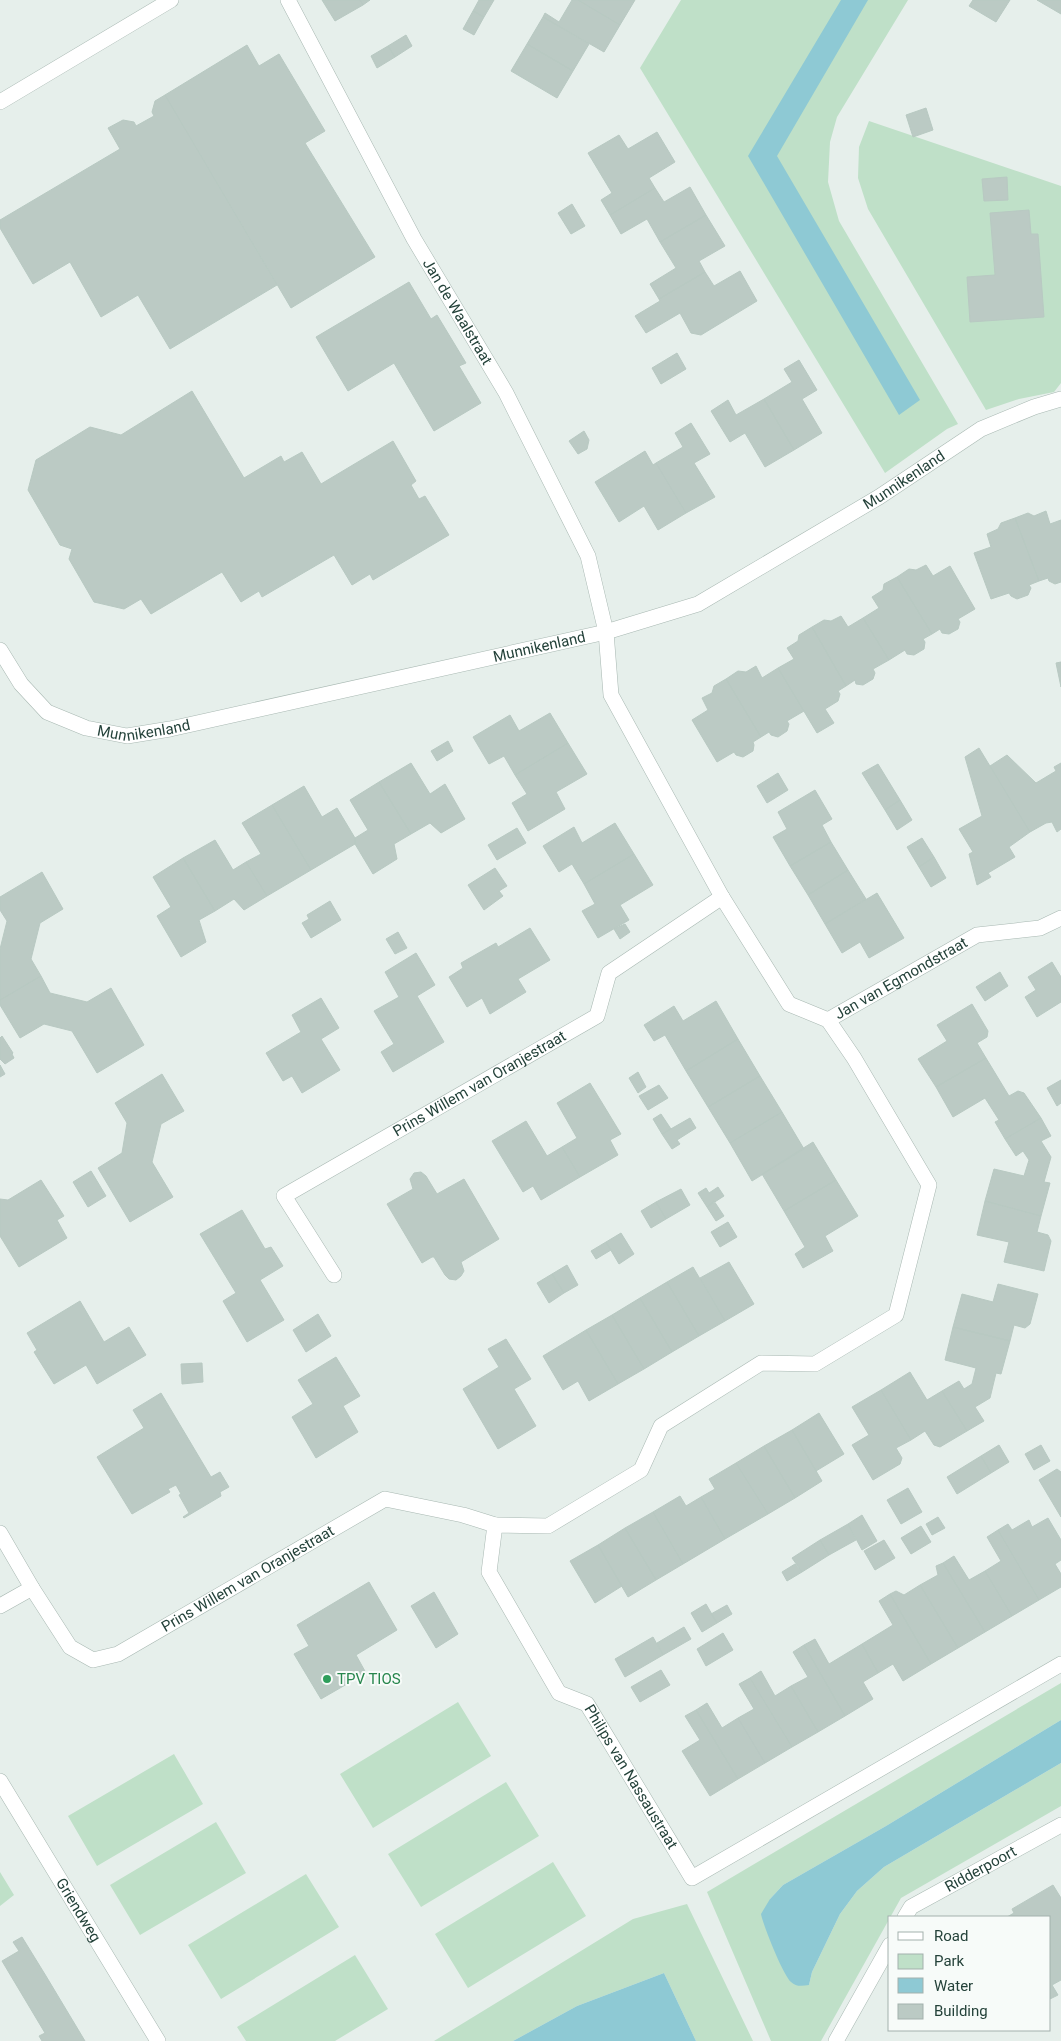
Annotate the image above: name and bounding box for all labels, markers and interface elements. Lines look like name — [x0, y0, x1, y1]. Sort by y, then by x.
street label: Jan de Waalstraat — [419, 255, 496, 368]
street label: Munnikenland — [860, 447, 948, 513]
street label: Munnikenland — [491, 628, 587, 666]
street label: Munnikenland — [96, 716, 192, 745]
street label: Jan van Egmondstraat — [831, 933, 971, 1023]
street label: Prins Willem van Oranjestraat — [390, 1027, 569, 1140]
street label: Prins Willem van Oranjestraat — [158, 1522, 337, 1636]
place label: TPV TIOS — [337, 1670, 401, 1688]
marker: TPV TIOS — [321, 1673, 333, 1685]
street label: Philips van Nassaustraat — [580, 1701, 681, 1852]
street label: Ridderpoort — [942, 1842, 1020, 1896]
street label: Griendweg — [52, 1875, 105, 1945]
legend — [888, 1916, 1051, 2031]
text: Road — [934, 1927, 968, 1945]
text: Park — [934, 1952, 965, 1970]
text: Water — [934, 1977, 973, 1995]
text: Building — [934, 2002, 988, 2020]

